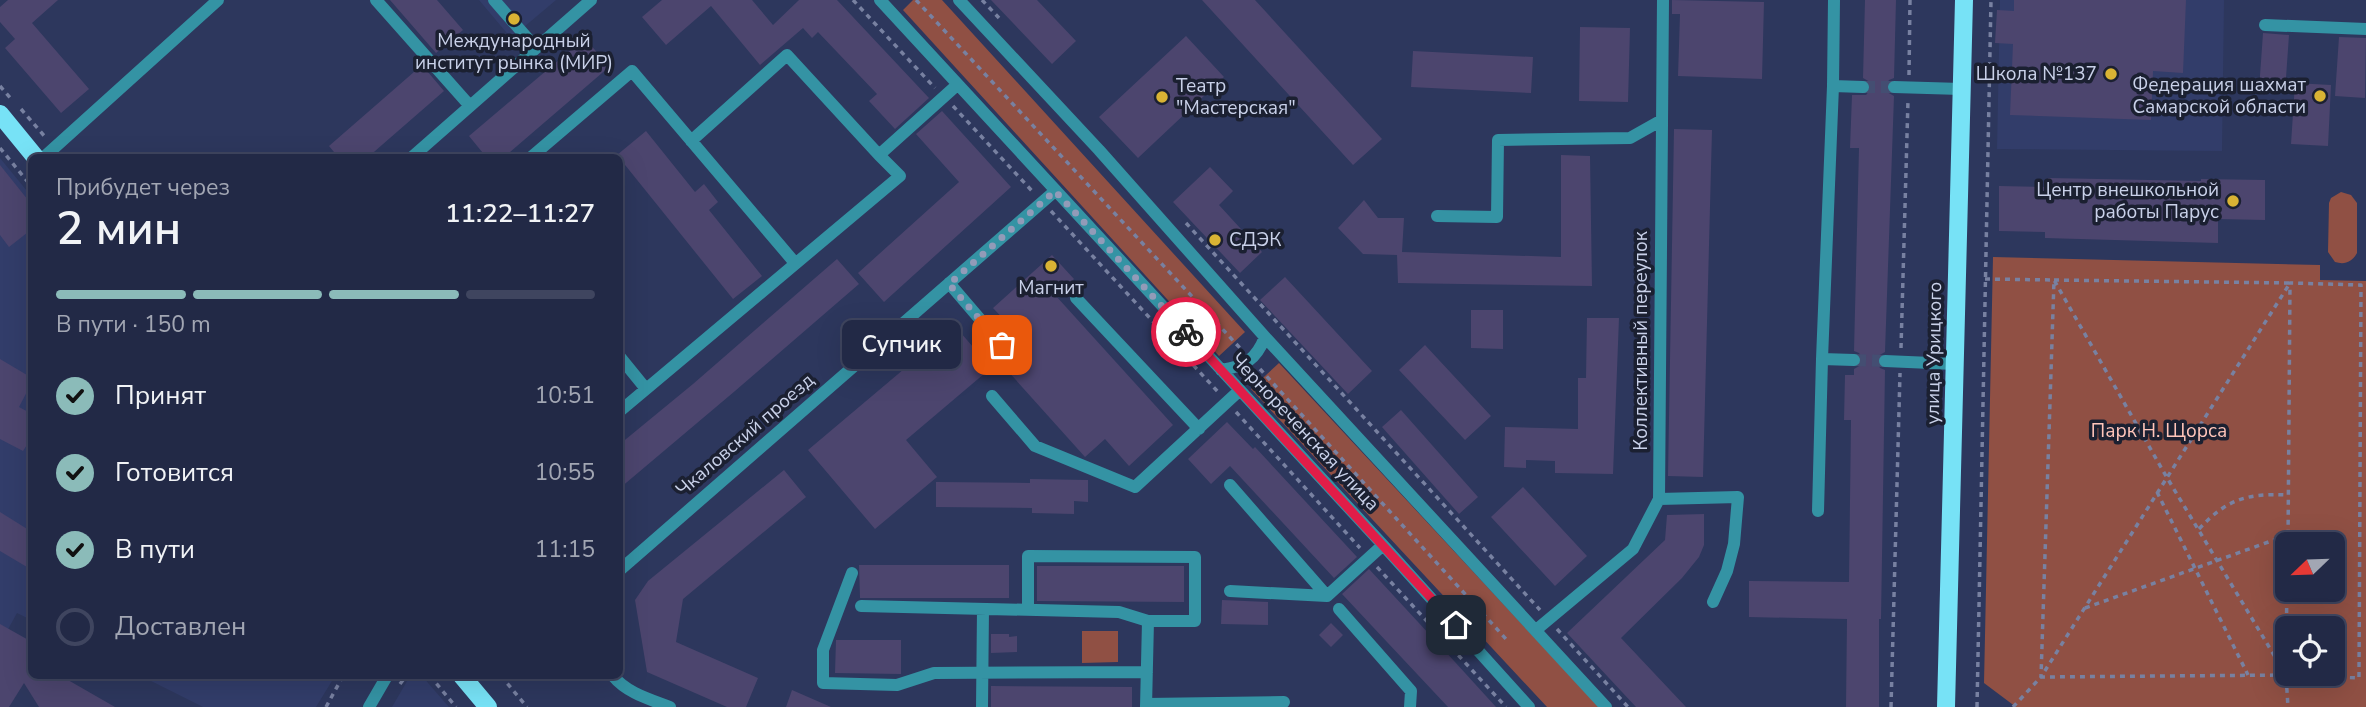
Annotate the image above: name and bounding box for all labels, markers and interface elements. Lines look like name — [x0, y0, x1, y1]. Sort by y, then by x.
marker: Международный институт рынка (МИР) — [506, 11, 522, 27]
place label: Международный институт рынка (МИР) — [415, 28, 613, 76]
place label: Школа №137 — [1976, 61, 2097, 87]
marker: Школа №137 — [2103, 66, 2119, 82]
place label: Федерация шахмат Самарской области — [2132, 72, 2307, 120]
place label: Театр "Мастерская" — [1176, 73, 1296, 121]
marker: Федерация шахмат Самарской области — [2312, 88, 2328, 104]
marker: Театр "Мастерская" — [1154, 89, 1170, 105]
text: Прибудет через — [56, 172, 230, 203]
place label: Центр внешкольной работы Парус — [2036, 177, 2219, 225]
marker: Центр внешкольной работы Парус — [2225, 193, 2241, 209]
text: 11:22–11:27 — [445, 196, 595, 231]
text: 2 мин — [56, 197, 181, 260]
place label: СДЭК — [1229, 227, 1282, 253]
street label: Коллективный переулок — [1628, 231, 1654, 451]
marker: СДЭК — [1207, 232, 1223, 248]
marker: Магнит — [1043, 258, 1059, 274]
place label: Магнит — [1018, 275, 1084, 301]
street label: улица Урицкого — [1920, 281, 1948, 425]
courier — [1151, 297, 1221, 367]
text: В пути · 150 m — [56, 309, 211, 340]
icon: bike — [1167, 313, 1205, 351]
pin — [972, 315, 1032, 375]
callout: Супчик — [841, 320, 960, 370]
icon: bag — [983, 326, 1021, 364]
text: Супчик — [861, 329, 942, 360]
street label: Чернореченская улица — [1225, 347, 1385, 517]
street label: Чкаловский проезд — [670, 368, 820, 502]
icon: check — [56, 377, 94, 415]
text: Принят — [115, 378, 206, 413]
text: 10:51 — [535, 380, 595, 411]
park label: Парк Н. Щорса — [2091, 418, 2227, 444]
icon: check — [56, 454, 94, 492]
text: Готовится — [115, 455, 234, 490]
text: 10:55 — [535, 457, 595, 488]
icon: check — [56, 531, 94, 569]
text: В пути — [115, 532, 195, 567]
north arrow — [2275, 532, 2345, 602]
map controls — [2275, 532, 2345, 686]
text: 11:15 — [535, 534, 595, 565]
pin — [1426, 595, 1486, 655]
icon: home — [1437, 606, 1475, 644]
text: Доставлен — [115, 609, 246, 644]
button: locate — [2275, 616, 2345, 686]

